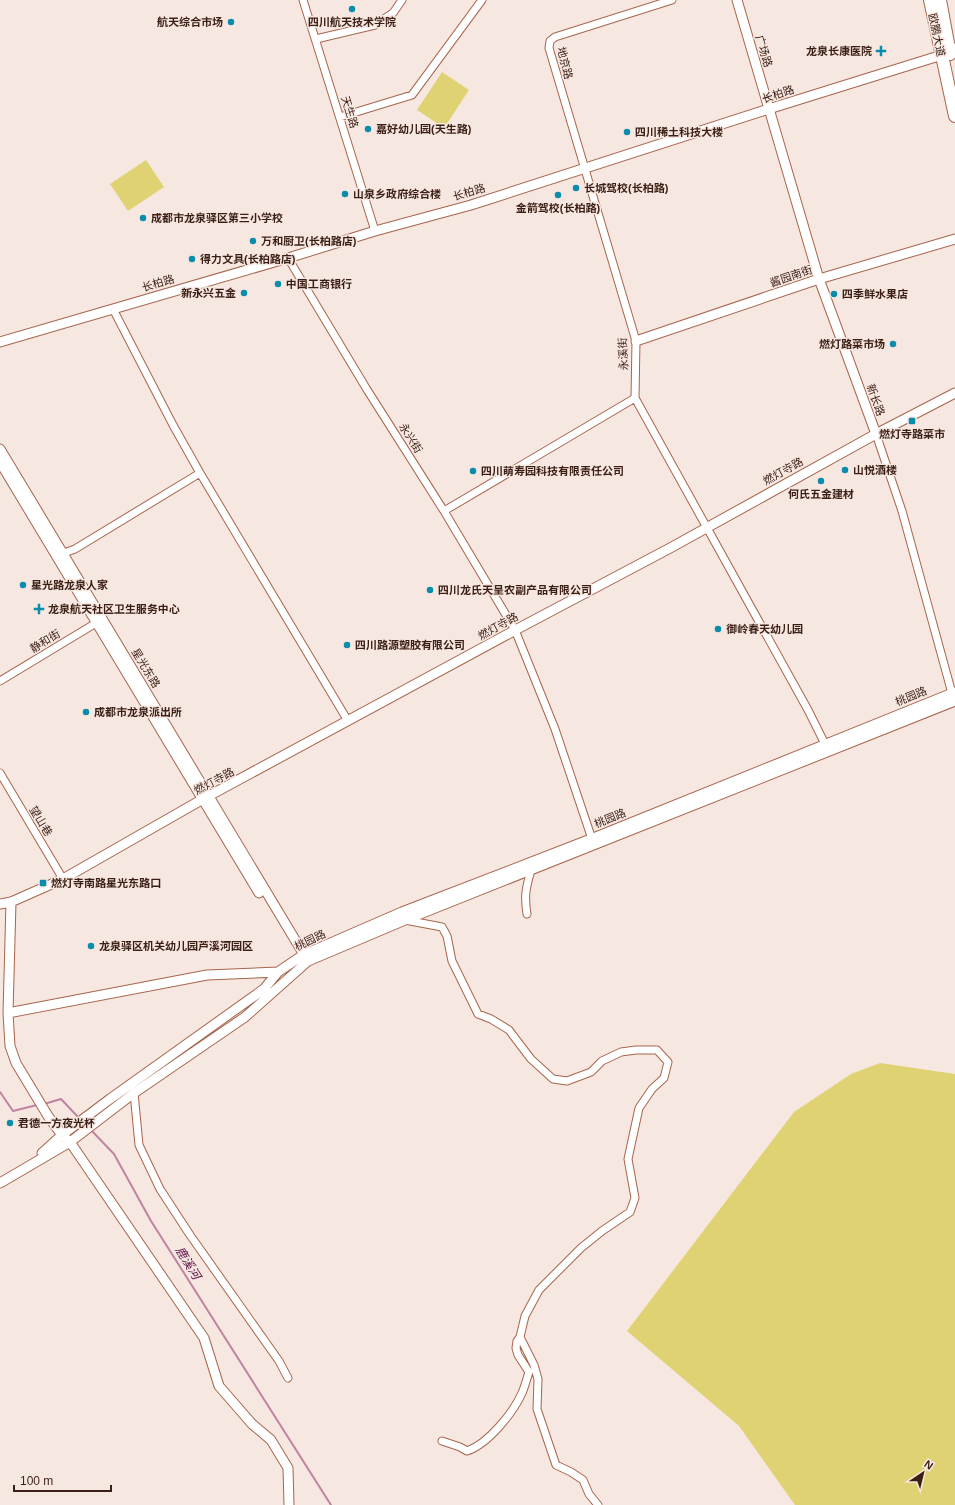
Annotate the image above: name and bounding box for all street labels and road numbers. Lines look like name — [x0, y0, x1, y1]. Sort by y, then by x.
street label: 欧鹏大道 — [927, 12, 947, 58]
street label: 广场路 — [753, 33, 775, 69]
street label: 地京路 — [555, 46, 575, 80]
street label: 长柏路 — [760, 83, 796, 105]
street label: 天生路 — [339, 94, 361, 130]
street label: 长柏路 — [451, 182, 487, 202]
street label: 酱园南街 — [768, 263, 814, 289]
street label: 长柏路 — [140, 273, 176, 293]
street label: 永溪街 — [616, 337, 630, 371]
street label: 新长路 — [865, 382, 887, 418]
street label: 永兴街 — [397, 421, 425, 455]
street label: 燃灯寺路 — [761, 455, 805, 487]
street label: 燃灯寺路 — [476, 610, 520, 642]
street label: 静和街 — [28, 627, 62, 655]
street label: 星光东路 — [130, 646, 162, 690]
street label: 桃园路 — [893, 684, 929, 708]
street label: 燃灯寺路 — [192, 765, 236, 797]
street label: 望山巷 — [27, 804, 55, 838]
street label: 桃园路 — [592, 806, 628, 830]
street label: 桃园路 — [293, 927, 327, 953]

